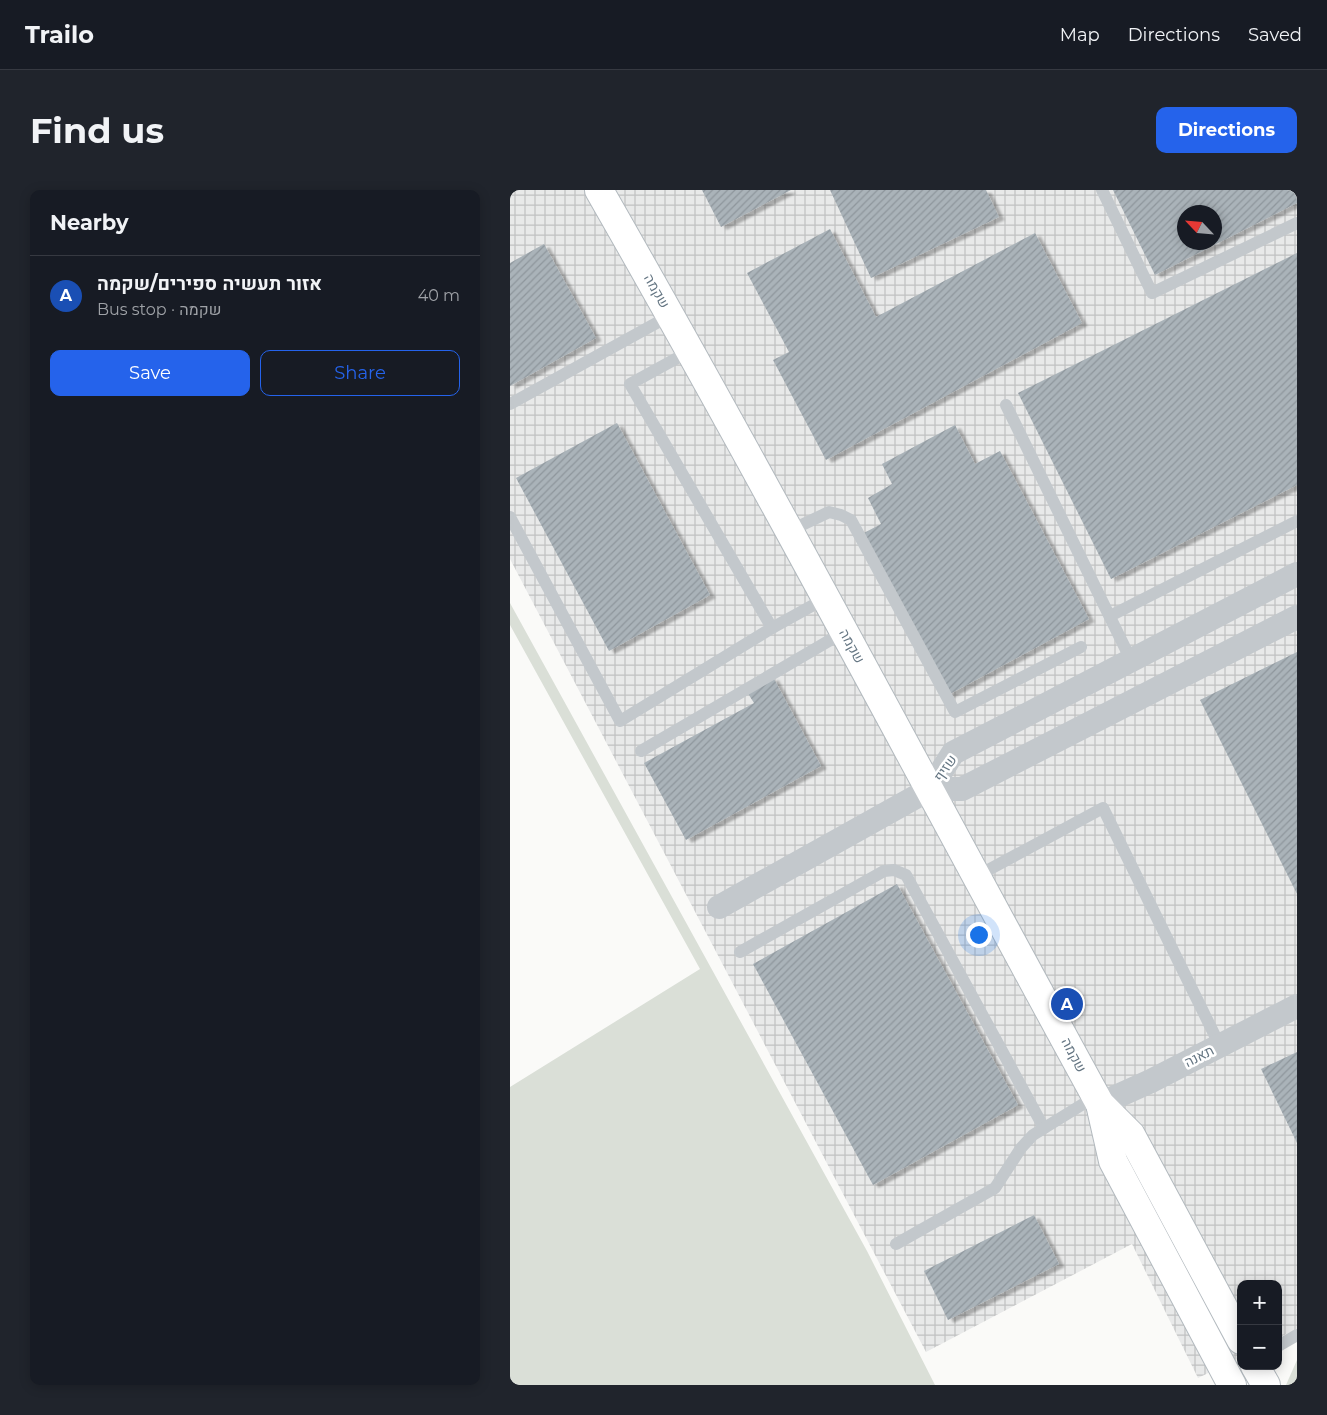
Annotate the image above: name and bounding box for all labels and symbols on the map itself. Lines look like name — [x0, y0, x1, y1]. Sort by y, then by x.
north arrow — [1177, 205, 1222, 250]
street label: שקמה — [640, 271, 674, 311]
street label: שקמה — [835, 625, 869, 667]
street label: שזיף — [929, 751, 961, 785]
your location — [966, 922, 992, 948]
pin: A — [1051, 985, 1083, 1023]
street label: שקמה — [1057, 1034, 1091, 1076]
street label: תאנה — [1181, 1041, 1217, 1071]

